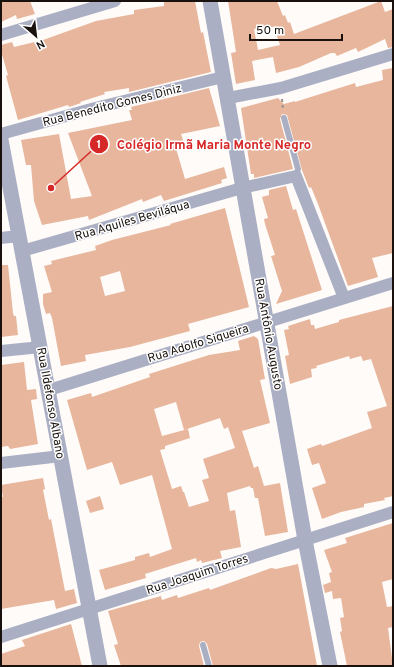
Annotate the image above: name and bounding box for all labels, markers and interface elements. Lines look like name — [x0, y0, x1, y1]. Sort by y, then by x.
north arrow — [16, 16, 56, 56]
scale bar — [250, 16, 342, 42]
text: 50 m — [256, 23, 284, 39]
text: N — [33, 36, 47, 52]
street label: Rua Benedito Gomes Diniz — [41, 81, 183, 131]
callout: Colégio Irmã Maria Monte Negro — [89, 132, 319, 157]
text: 1 — [97, 137, 101, 153]
text: Colégio Irmã Maria Monte Negro — [117, 138, 311, 154]
street label: Rua Aquiles Beviláqua — [73, 197, 191, 245]
street label: Rua Antônio Augusto — [250, 277, 286, 391]
street label: Rua Adolfo Siqueira — [146, 321, 251, 367]
street label: Rua Ildefonso Albano — [32, 346, 68, 461]
street label: Rua Joaquim Torres — [144, 551, 250, 599]

